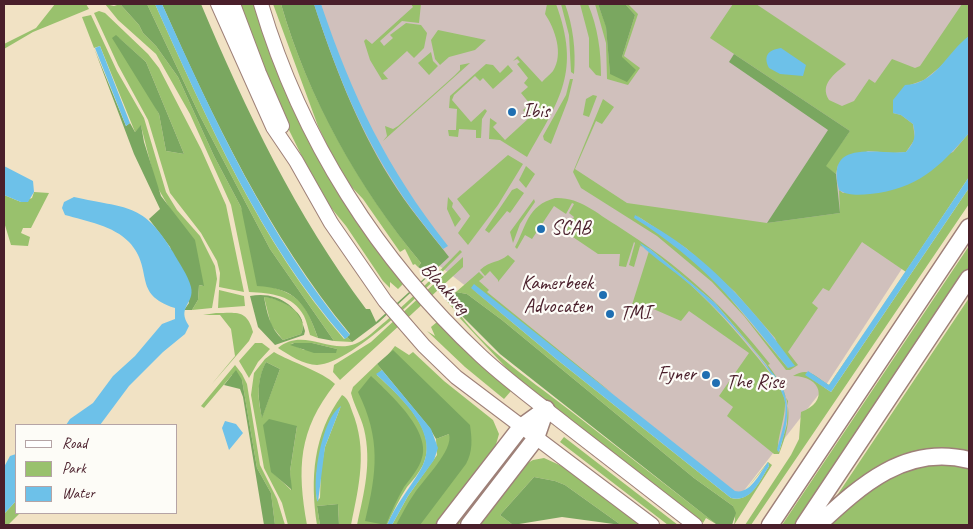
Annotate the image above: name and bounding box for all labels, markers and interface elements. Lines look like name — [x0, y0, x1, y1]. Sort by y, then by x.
place label: Ibis — [522, 100, 549, 124]
marker: Ibis — [506, 106, 518, 118]
place label: SCAB — [551, 217, 590, 241]
marker: SCAB — [535, 223, 547, 235]
street label: Blaakweg — [415, 258, 475, 320]
place label: Kamerbeek Advocaten — [521, 272, 593, 319]
marker: Kamerbeek Advocaten — [597, 289, 609, 301]
place label: TMI — [620, 302, 651, 326]
marker: TMI — [604, 308, 616, 320]
place label: Fyner — [657, 363, 696, 387]
marker: Fyner — [700, 369, 712, 381]
place label: The Rise — [726, 371, 784, 395]
marker: The Rise — [710, 377, 722, 389]
legend — [15, 424, 178, 514]
text: Road — [62, 434, 87, 453]
text: Park — [62, 459, 86, 478]
text: Water — [62, 484, 95, 503]

